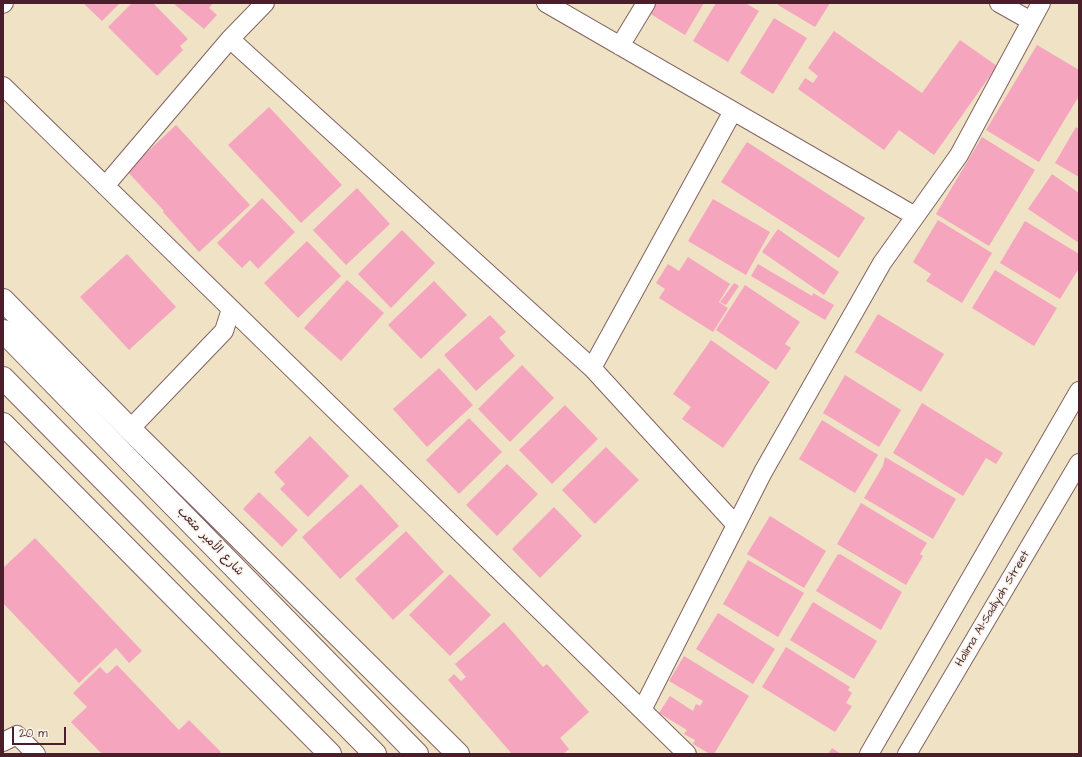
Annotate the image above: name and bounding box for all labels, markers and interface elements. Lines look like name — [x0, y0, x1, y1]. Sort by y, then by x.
street label: شارع الأمير متعب — [174, 505, 246, 579]
street label: Halima Al-Sadiyah Street — [953, 548, 1033, 670]
scale bar — [14, 719, 68, 745]
text: 20 m — [19, 725, 48, 742]

